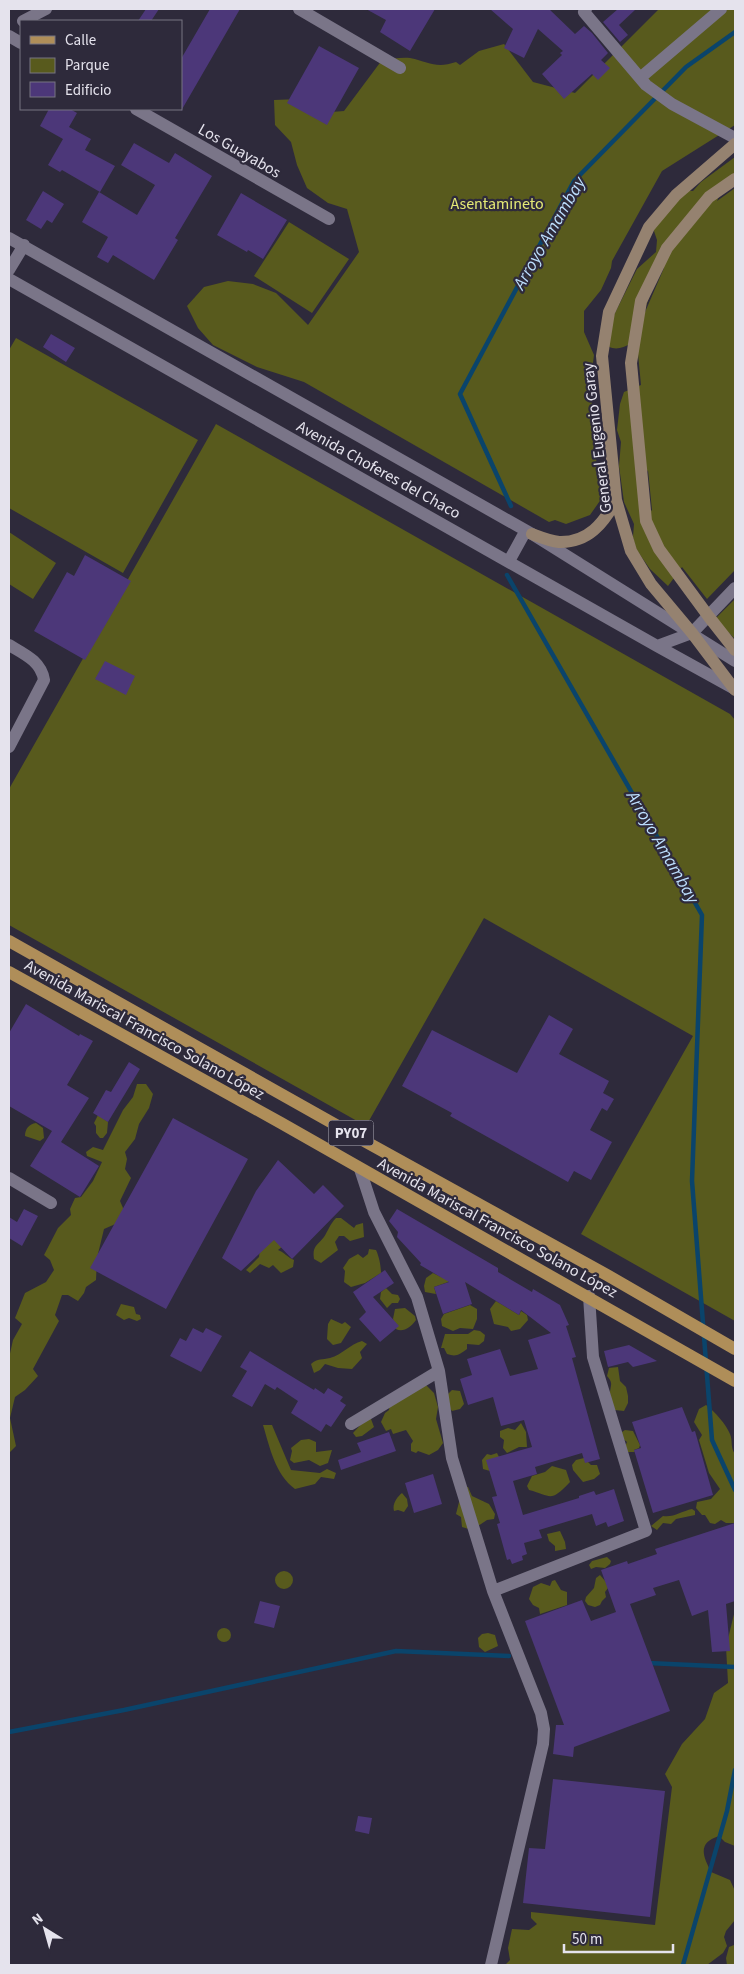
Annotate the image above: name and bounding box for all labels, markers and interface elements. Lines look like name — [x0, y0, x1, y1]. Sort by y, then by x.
legend — [20, 20, 182, 110]
text: Calle — [65, 30, 96, 51]
text: Parque — [65, 55, 109, 76]
text: Edificio — [65, 80, 112, 101]
street label: Los Guayabos — [194, 118, 285, 184]
water label: Arroyo Amambay — [507, 172, 592, 295]
park label: Asentamineto — [450, 193, 544, 215]
street label: General Eugenio Garay — [577, 361, 617, 514]
street label: Avenida Choferes del Chaco — [292, 416, 465, 524]
water label: Arroyo Amambay — [620, 785, 705, 909]
street label: Avenida Mariscal Francisco Solano López — [21, 954, 269, 1105]
road number: PY07 — [328, 1120, 374, 1146]
street label: Avenida Mariscal Francisco Solano López — [374, 1152, 622, 1303]
north arrow — [20, 1904, 70, 1954]
text: N — [28, 1909, 48, 1930]
scale bar — [564, 1922, 673, 1954]
text: 50 m — [572, 1929, 602, 1950]

